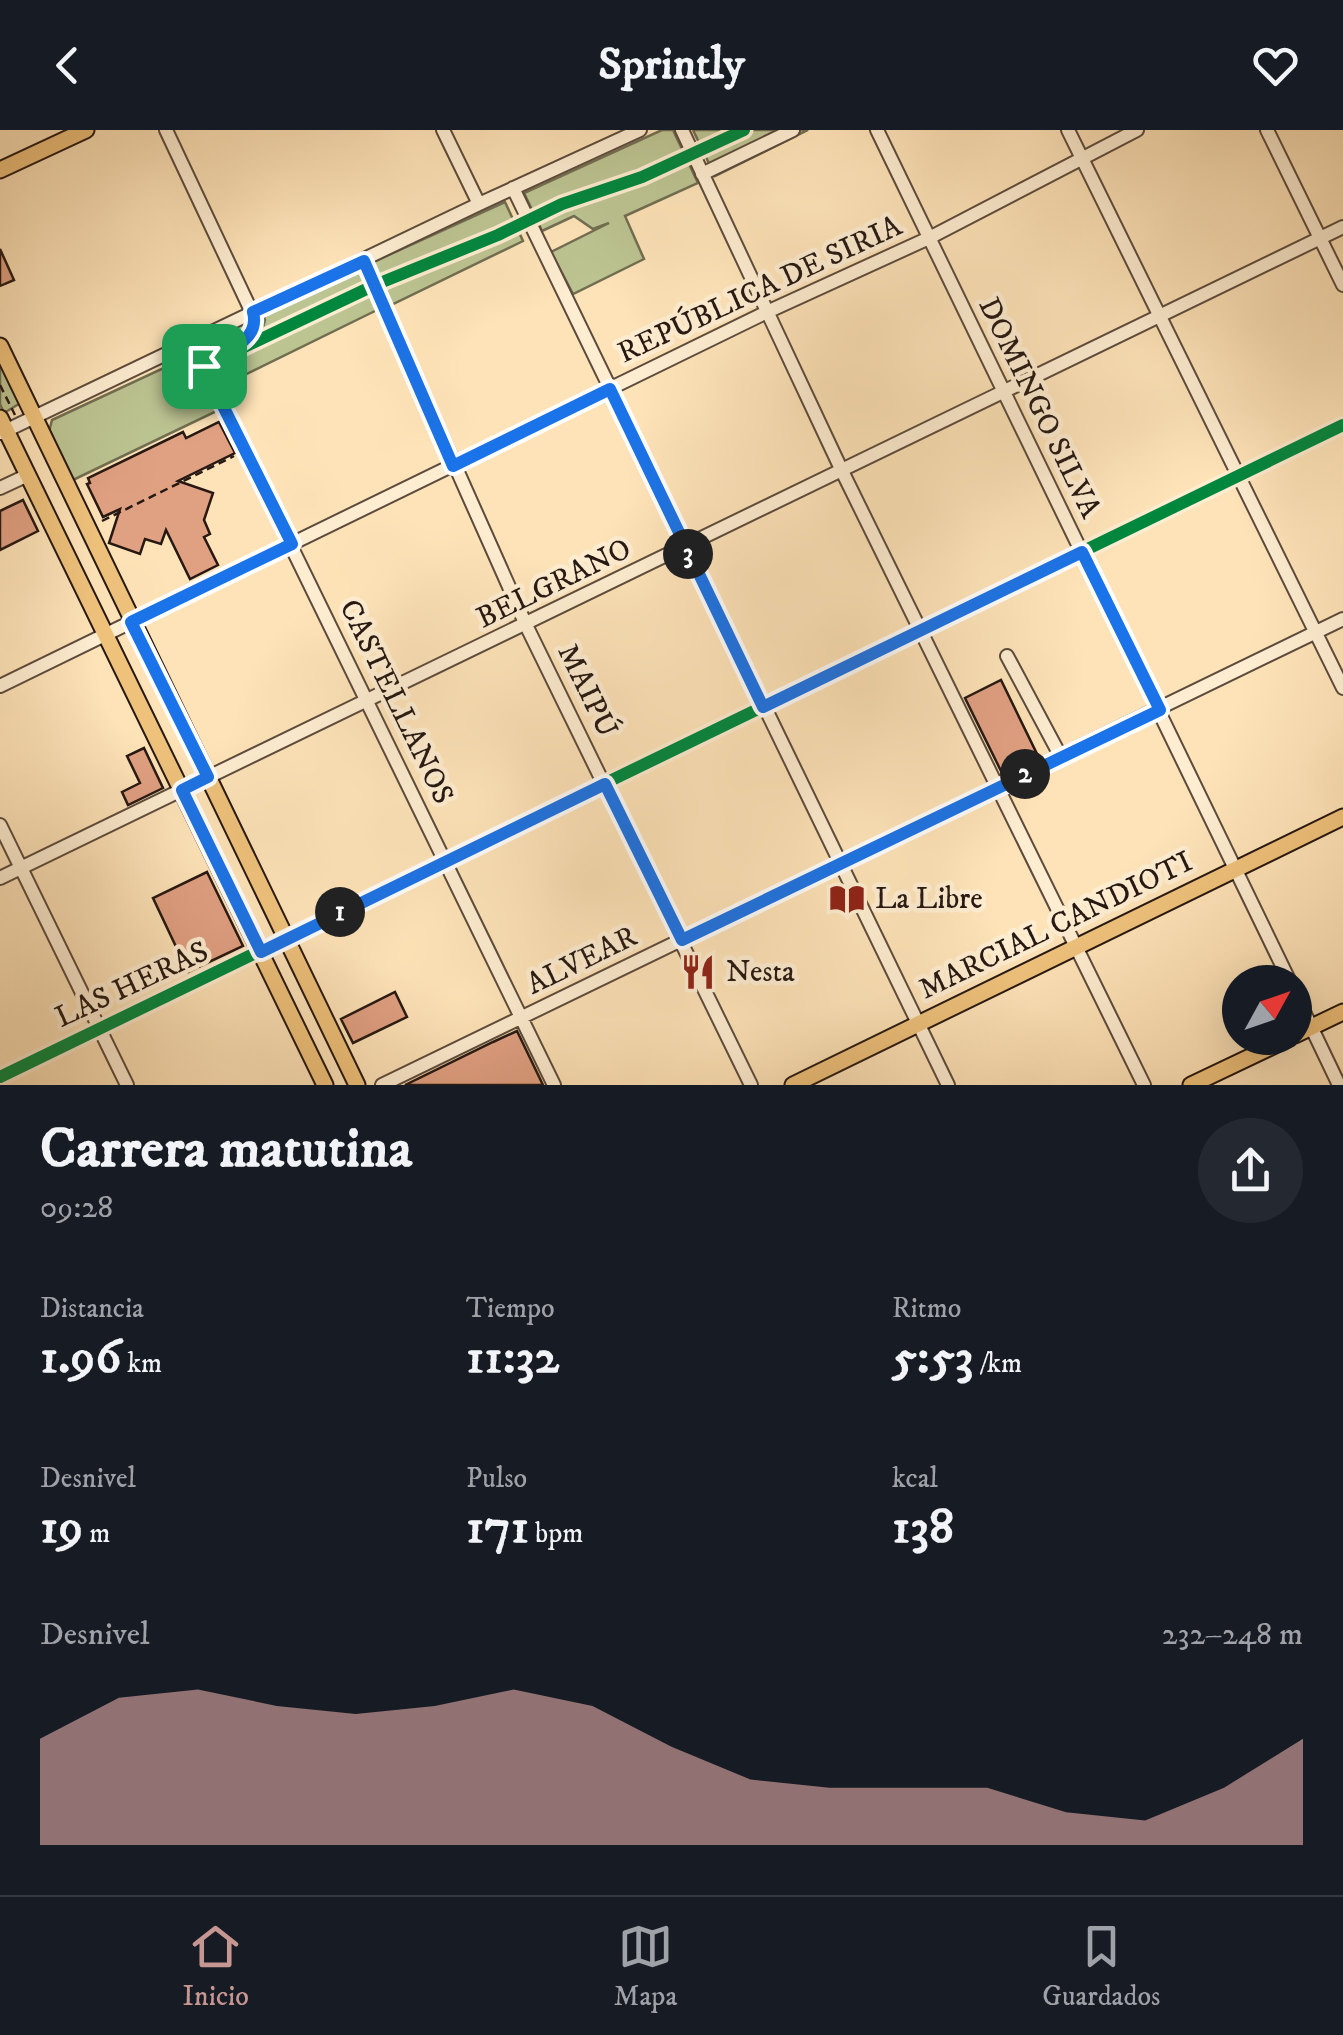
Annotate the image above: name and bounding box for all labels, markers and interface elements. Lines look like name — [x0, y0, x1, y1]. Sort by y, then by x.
text: Sprintly — [598, 37, 745, 93]
icon: back — [40, 38, 95, 93]
icon: heart — [1248, 38, 1303, 93]
street label: REPÚBLICA DE SIRIA — [611, 206, 909, 372]
street label: DOMINGO SILVA — [970, 292, 1109, 525]
pin — [162, 324, 247, 409]
icon: arrive — [177, 339, 232, 394]
pin: 3 — [663, 529, 713, 579]
street label: BELGRANO — [471, 531, 637, 637]
text: 3 — [683, 536, 693, 571]
street label: CASTELLANOS — [331, 594, 461, 810]
street label: MAIPÚ — [549, 637, 627, 744]
pin: 2 — [1000, 749, 1050, 799]
text: 2 — [1018, 756, 1032, 791]
street label: MARCIAL CANDIOTI — [913, 844, 1199, 1008]
library icon: La Libre — [828, 880, 866, 918]
place label: La Libre — [875, 881, 983, 918]
pin: 1 — [315, 887, 365, 937]
text: 1 — [335, 894, 345, 929]
street label: ALVEAR — [521, 918, 643, 1004]
street label: LAS HERAS — [50, 933, 214, 1037]
restaurant icon: Nesta — [679, 953, 717, 991]
place label: Nesta — [726, 954, 795, 991]
north arrow — [1222, 965, 1312, 1055]
map controls — [1222, 965, 1312, 1055]
text: Carrera matutina — [40, 1116, 412, 1185]
button: share — [1198, 1118, 1303, 1223]
text: 09:28 — [40, 1188, 113, 1228]
text: Distancia — [40, 1291, 144, 1326]
text: Tiempo — [466, 1291, 555, 1326]
text: Ritmo — [892, 1291, 961, 1326]
text: 1.96 — [40, 1326, 121, 1389]
text: 11:32 — [466, 1326, 559, 1389]
text: 5:53 — [892, 1326, 973, 1389]
text: km — [121, 1346, 162, 1381]
text: /km — [973, 1346, 1022, 1381]
text: Desnivel — [40, 1461, 136, 1496]
text: Pulso — [466, 1461, 527, 1496]
text: kcal — [892, 1461, 938, 1496]
text: 19 — [40, 1496, 83, 1559]
text: 171 — [466, 1496, 529, 1559]
text: 138 — [892, 1496, 954, 1559]
text: m — [83, 1516, 110, 1551]
text: bpm — [529, 1516, 583, 1551]
text: Desnivel — [40, 1615, 150, 1655]
text: 232–248 m — [1162, 1615, 1303, 1655]
tab: Inicio — [183, 1919, 249, 2014]
tab: Mapa — [614, 1919, 677, 2014]
tab: Guardados — [1042, 1919, 1160, 2014]

